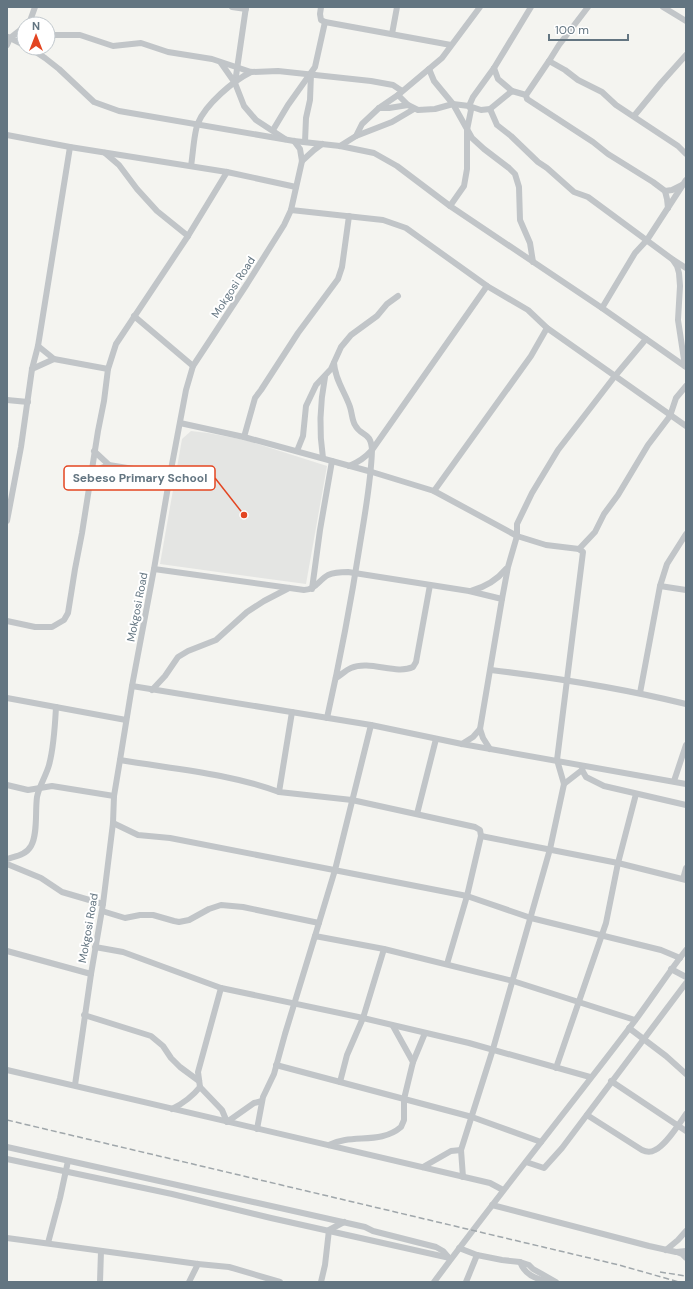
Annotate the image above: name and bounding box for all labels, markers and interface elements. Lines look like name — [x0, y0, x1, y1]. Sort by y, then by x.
north arrow — [16, 16, 56, 56]
scale bar — [549, 16, 628, 42]
text: N — [32, 19, 40, 33]
text: 100 m — [555, 22, 589, 38]
street label: Mokgosi Road — [208, 254, 258, 320]
callout: Sebeso Primary School — [64, 466, 215, 490]
text: Sebeso Primary School — [73, 470, 207, 486]
street label: Mokgosi Road — [123, 571, 151, 643]
street label: Mokgosi Road — [75, 892, 101, 964]

